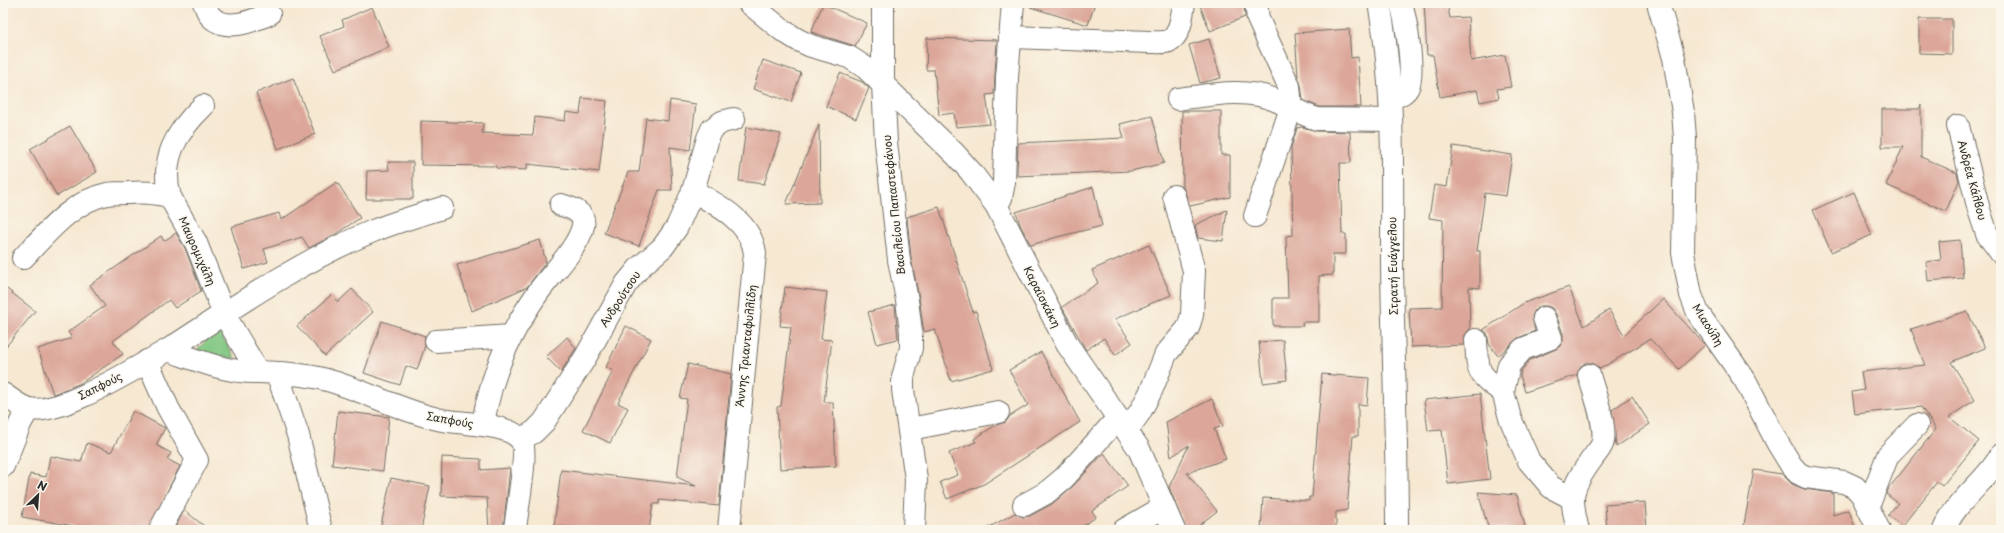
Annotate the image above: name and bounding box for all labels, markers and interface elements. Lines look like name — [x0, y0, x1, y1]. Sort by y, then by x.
street label: Βασιλείου Παπαστεφάνου — [878, 134, 909, 276]
street label: Ανδρέα Κάλβου — [1954, 138, 1991, 222]
street label: Μαυρομιχάλη — [175, 213, 220, 288]
street label: Στρατή Ευάγγελου — [1383, 217, 1402, 315]
street label: Καραϊσκάκη — [1020, 263, 1065, 331]
street label: Ανδρούτσου — [595, 267, 644, 330]
street label: Άννης Τριανταφυλλίδη — [731, 284, 760, 408]
street label: Μιαούλη — [1689, 300, 1728, 349]
street label: Σαπφούς — [75, 367, 125, 404]
street label: Σαπφούς — [425, 407, 475, 432]
north arrow — [18, 475, 58, 515]
text: N — [35, 476, 50, 495]

